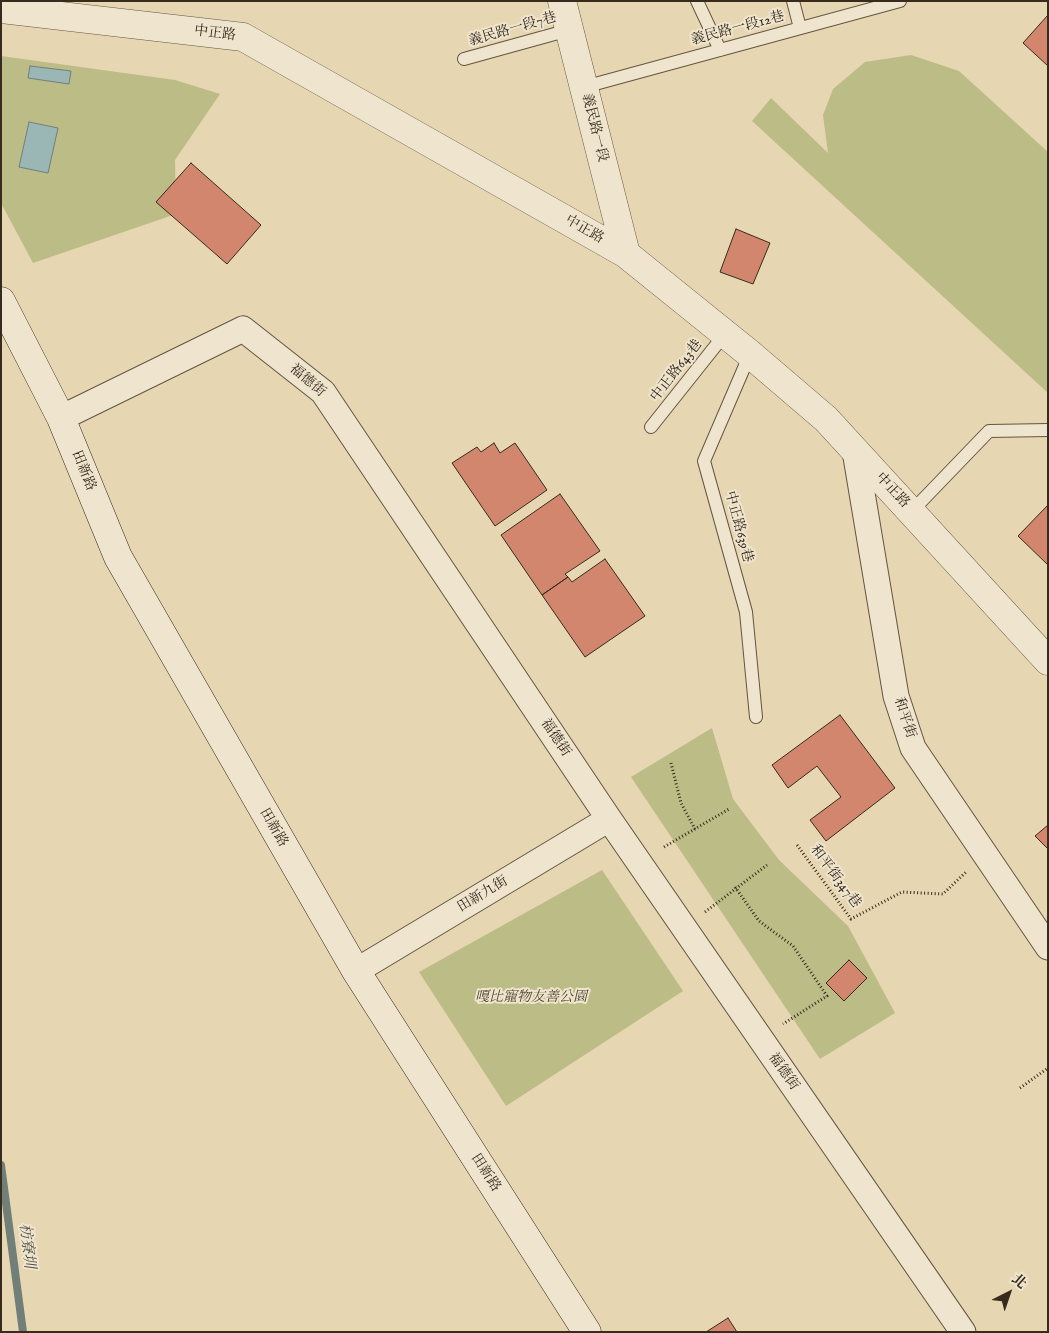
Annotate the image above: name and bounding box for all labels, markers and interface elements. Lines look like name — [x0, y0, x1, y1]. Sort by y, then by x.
street label: 義民路一段12巷 — [690, 8, 786, 50]
street label: 義民路一段7巷 — [467, 9, 559, 51]
street label: 中正路 — [193, 23, 237, 45]
street label: 義民路一段 — [577, 92, 611, 164]
street label: 中正路 — [562, 212, 606, 248]
street label: 中正路643巷 — [648, 337, 706, 405]
street label: 福德街 — [286, 361, 328, 401]
street label: 田新路 — [67, 448, 99, 494]
street label: 中正路 — [872, 470, 912, 512]
street label: 中正路639巷 — [720, 489, 756, 565]
street label: 和平街 — [890, 695, 918, 741]
street label: 福德街 — [536, 716, 574, 760]
street label: 田新路 — [255, 806, 291, 850]
street label: 和平街347巷 — [806, 842, 864, 912]
street label: 田新九街 — [455, 873, 511, 917]
park label: 嘎比寵物友善公園 — [475, 990, 587, 1006]
street label: 福德街 — [764, 1050, 802, 1094]
street label: 田新路 — [467, 1151, 503, 1195]
water label: 枋寮圳 — [14, 1223, 38, 1269]
north arrow — [984, 1268, 1034, 1318]
text: 北 — [1008, 1270, 1030, 1293]

